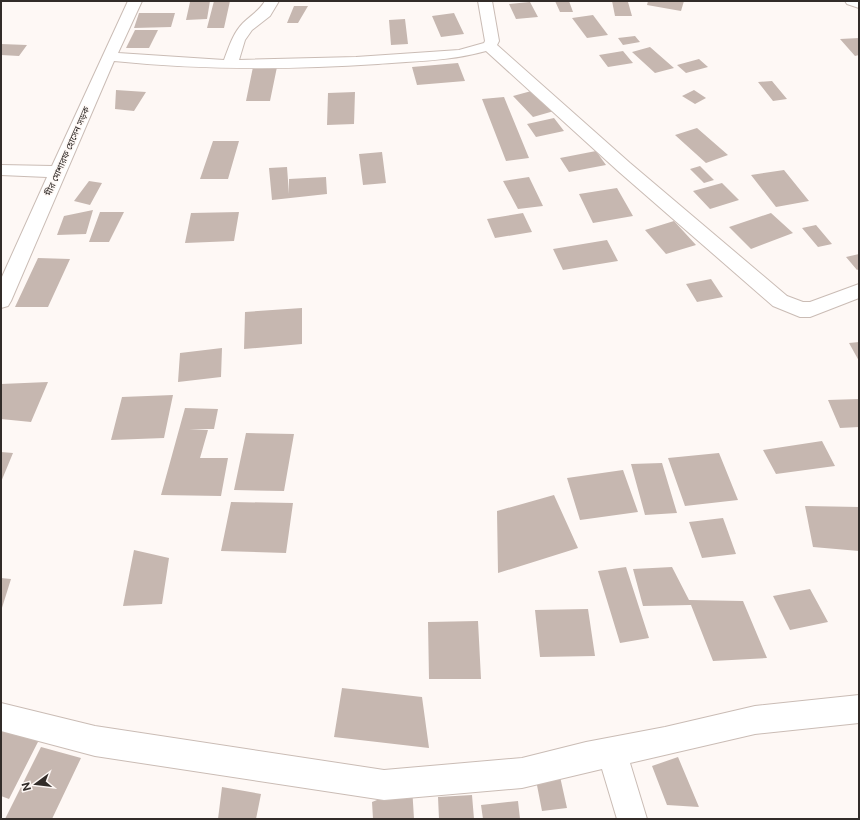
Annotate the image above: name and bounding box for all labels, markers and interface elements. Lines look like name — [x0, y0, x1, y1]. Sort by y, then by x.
street label: মীর মোশারফ হোসেন সড়ক — [42, 104, 92, 198]
north arrow — [16, 764, 56, 804]
text: N — [19, 781, 33, 792]

